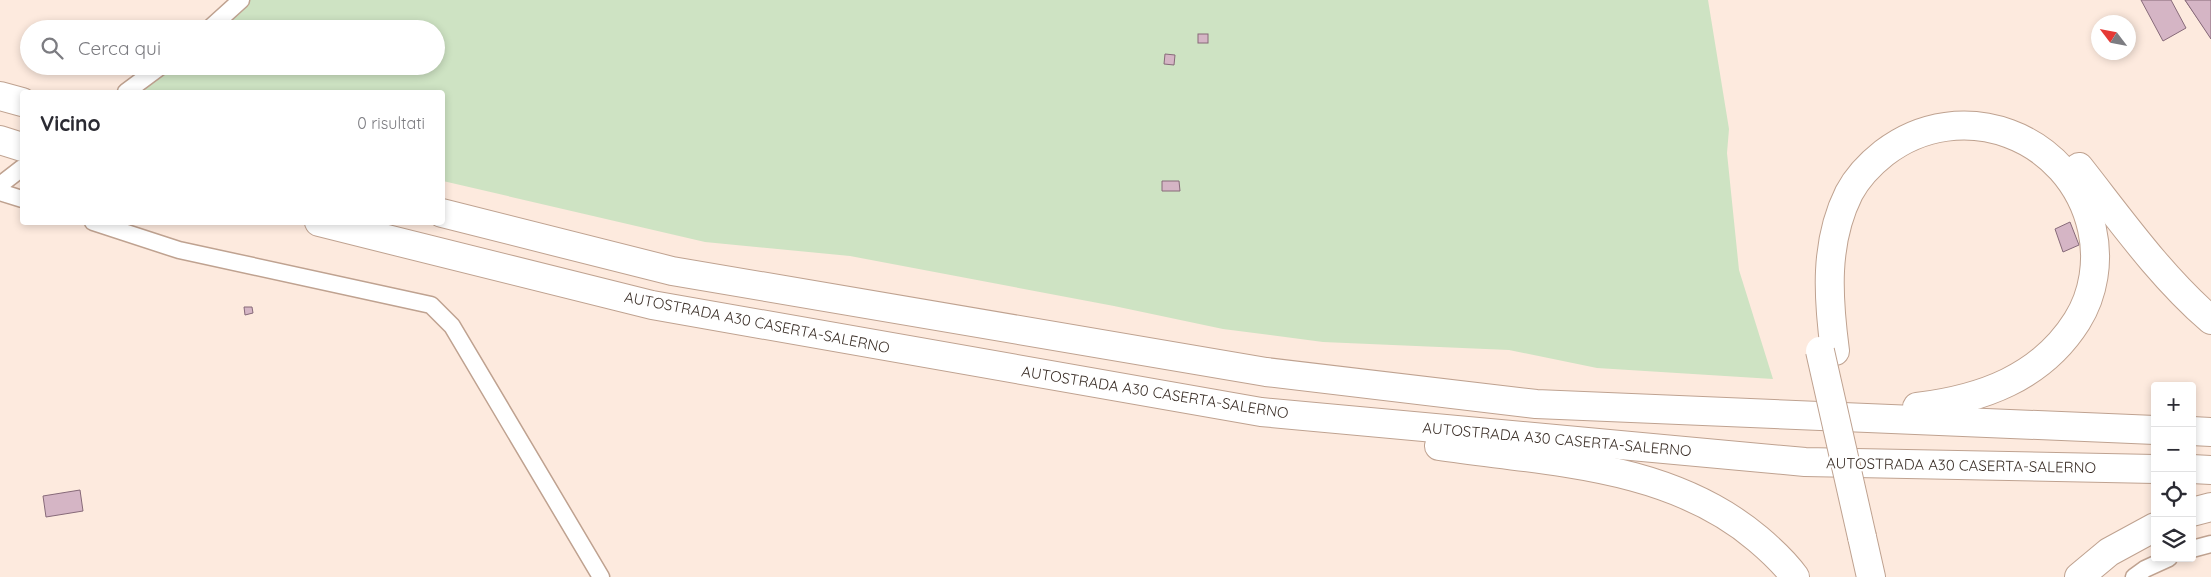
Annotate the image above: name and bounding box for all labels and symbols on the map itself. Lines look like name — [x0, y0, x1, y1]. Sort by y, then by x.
north arrow — [2091, 15, 2136, 60]
street label: AUTOSTRADA A30 CASERTA-SALERNO — [623, 287, 891, 357]
street label: AUTOSTRADA A30 CASERTA-SALERNO — [1020, 361, 1290, 423]
street label: AUTOSTRADA A30 CASERTA-SALERNO — [1422, 418, 1692, 460]
street label: AUTOSTRADA A30 CASERTA-SALERNO — [1826, 453, 2096, 477]

